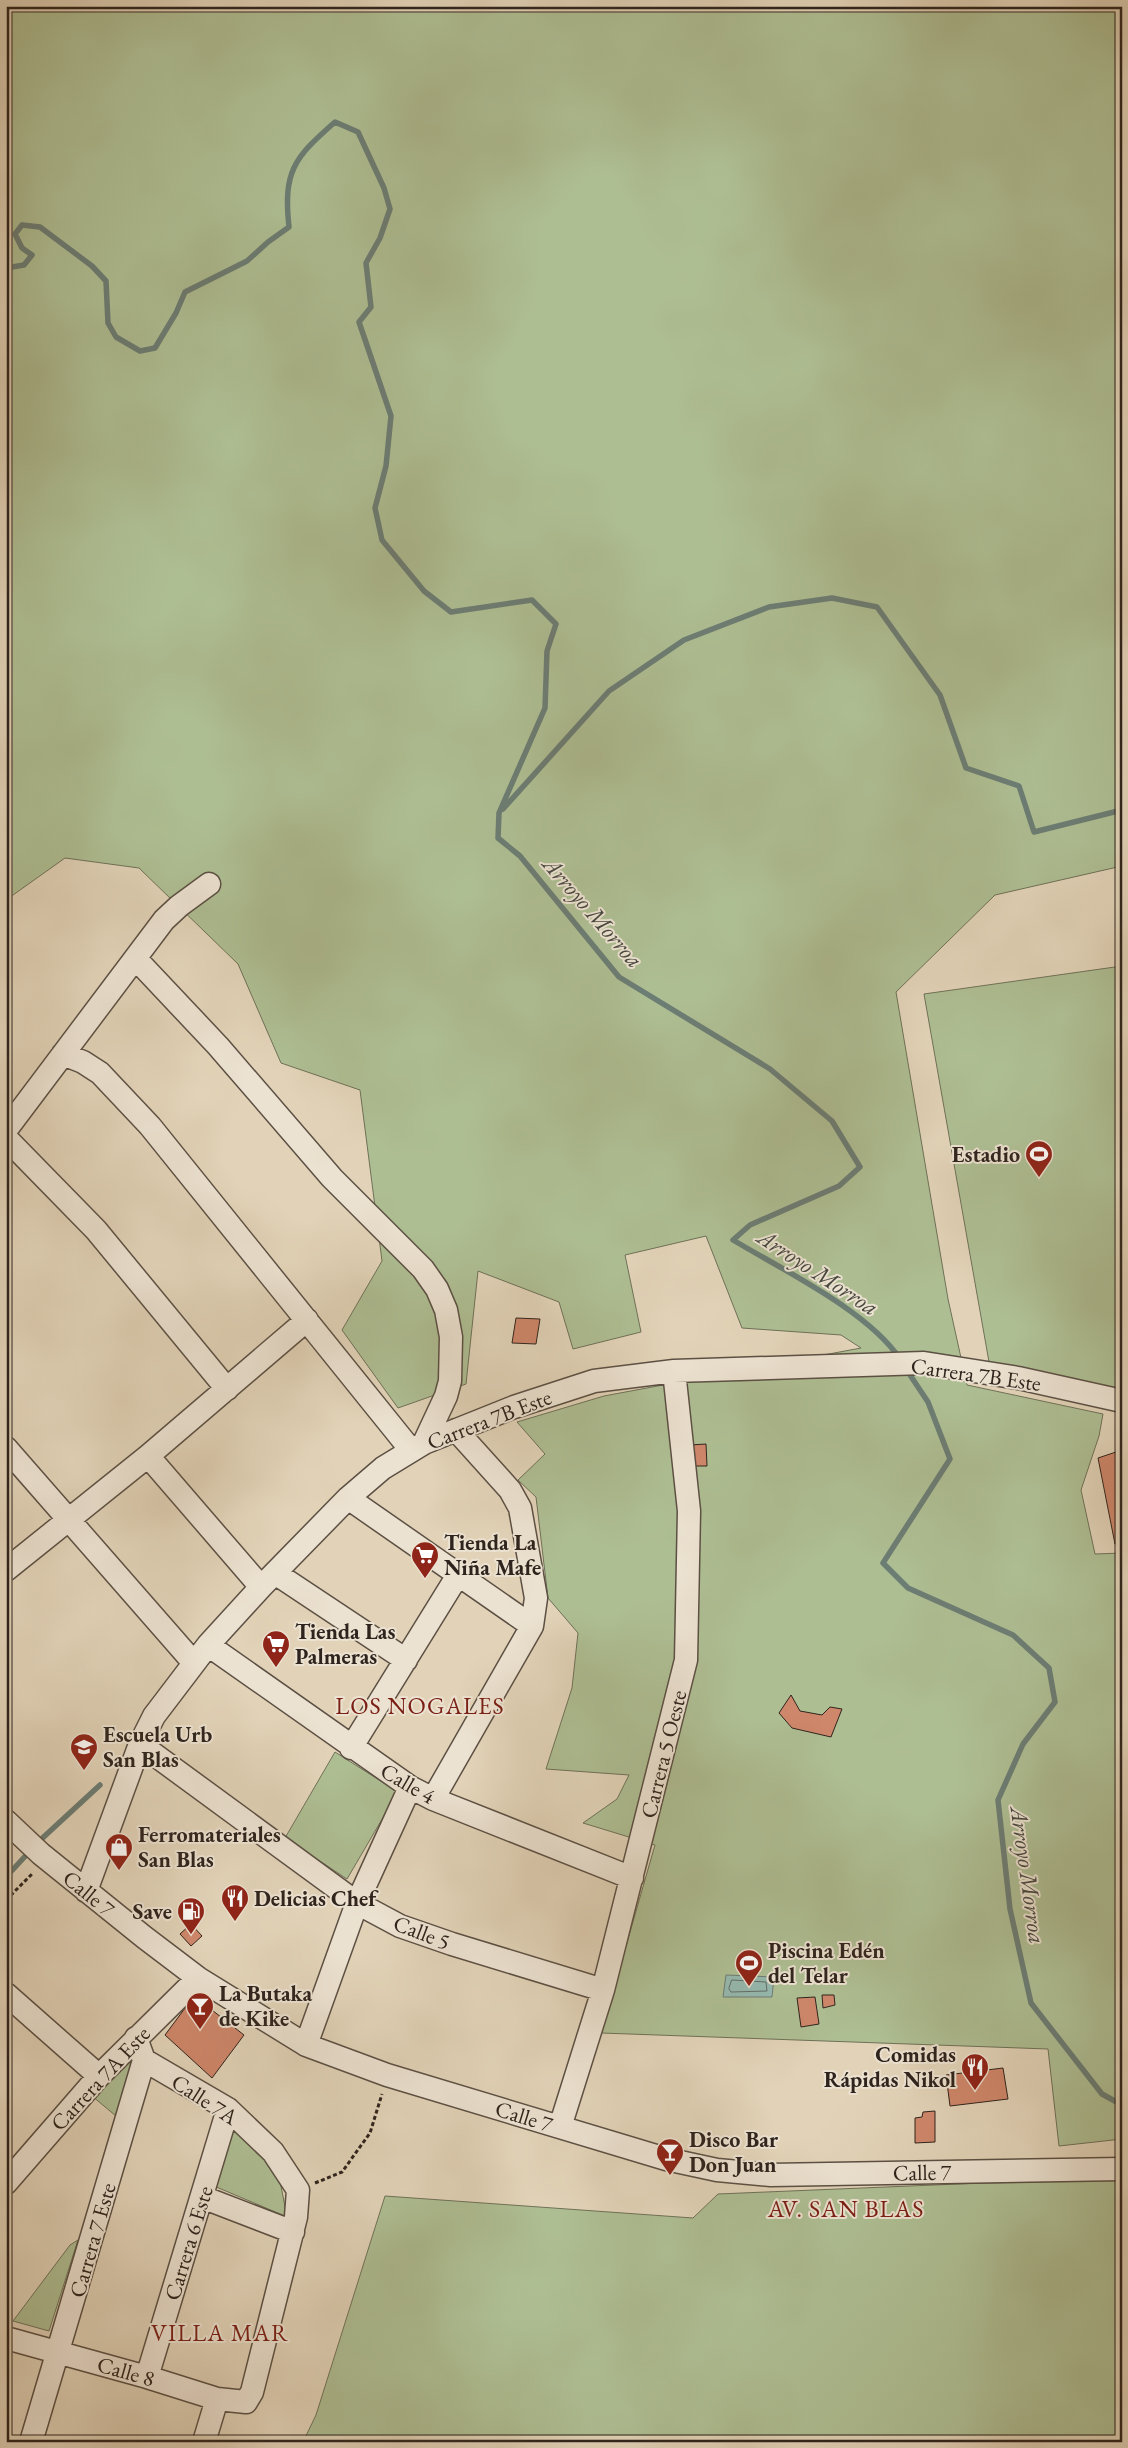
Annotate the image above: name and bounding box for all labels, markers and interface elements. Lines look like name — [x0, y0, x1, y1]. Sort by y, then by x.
water label: Arroyo Morroa — [535, 848, 650, 974]
sports icon: Estadio — [1024, 1139, 1054, 1178]
place label: Estadio — [952, 1140, 1020, 1169]
water label: Arroyo Morroa — [750, 1220, 885, 1322]
street label: Carrera 7B Este — [909, 1351, 1043, 1398]
street label: Carrera 7B Este — [423, 1382, 556, 1456]
place label: Tienda La Niña Mafe — [444, 1528, 541, 1582]
supermarket icon: Tienda La Niña Mafe — [410, 1540, 440, 1579]
place label: Tienda Las Palmeras — [295, 1617, 395, 1671]
supermarket icon: Tienda Las Palmeras — [261, 1629, 291, 1668]
street label: Carrera 5 Oeste — [634, 1687, 694, 1821]
district label: LOS NOGALES — [335, 1690, 505, 1721]
place label: Escuela Urb San Blas — [103, 1720, 212, 1774]
school or university icon: Escuela Urb San Blas — [69, 1732, 99, 1771]
street label: Calle 4 — [375, 1756, 441, 1811]
water label: Arroyo Morroa — [1003, 1802, 1053, 1946]
place label: Ferromateriales San Blas — [138, 1820, 281, 1874]
shop icon: Ferromateriales San Blas — [104, 1832, 134, 1871]
street label: Calle 7 — [57, 1864, 121, 1923]
restaurant icon: Delicias Chef — [220, 1883, 250, 1922]
place label: Delicias Chef — [254, 1884, 379, 1913]
fuel station icon: Save — [176, 1896, 206, 1935]
place label: Save — [133, 1897, 172, 1926]
street label: Calle 5 — [389, 1908, 454, 1956]
place label: Piscina Edén del Telar — [768, 1936, 885, 1990]
sports icon: Piscina Edén del Telar — [734, 1948, 764, 1987]
place label: La Butaka de Kike — [219, 1979, 313, 2033]
bar icon: La Butaka de Kike — [185, 1991, 215, 2030]
street label: Carrera 7A Este — [44, 2019, 157, 2137]
place label: Comidas Rápidas Nikol — [824, 2040, 956, 2094]
restaurant icon: Comidas Rápidas Nikol — [960, 2052, 990, 2091]
street label: Calle 7A — [166, 2067, 244, 2132]
street label: Calle 7 — [492, 2094, 556, 2139]
place label: Disco Bar Don Juan — [689, 2125, 779, 2179]
bar icon: Disco Bar Don Juan — [655, 2137, 685, 2176]
street label: Calle 7 — [893, 2157, 952, 2188]
street label: Carrera 7 Este — [62, 2179, 123, 2301]
street label: Carrera 6 Este — [157, 2182, 220, 2304]
district label: AV. SAN BLAS — [767, 2193, 924, 2224]
district label: VILLA MAR — [151, 2317, 289, 2348]
street label: Calle 8 — [94, 2349, 158, 2393]

